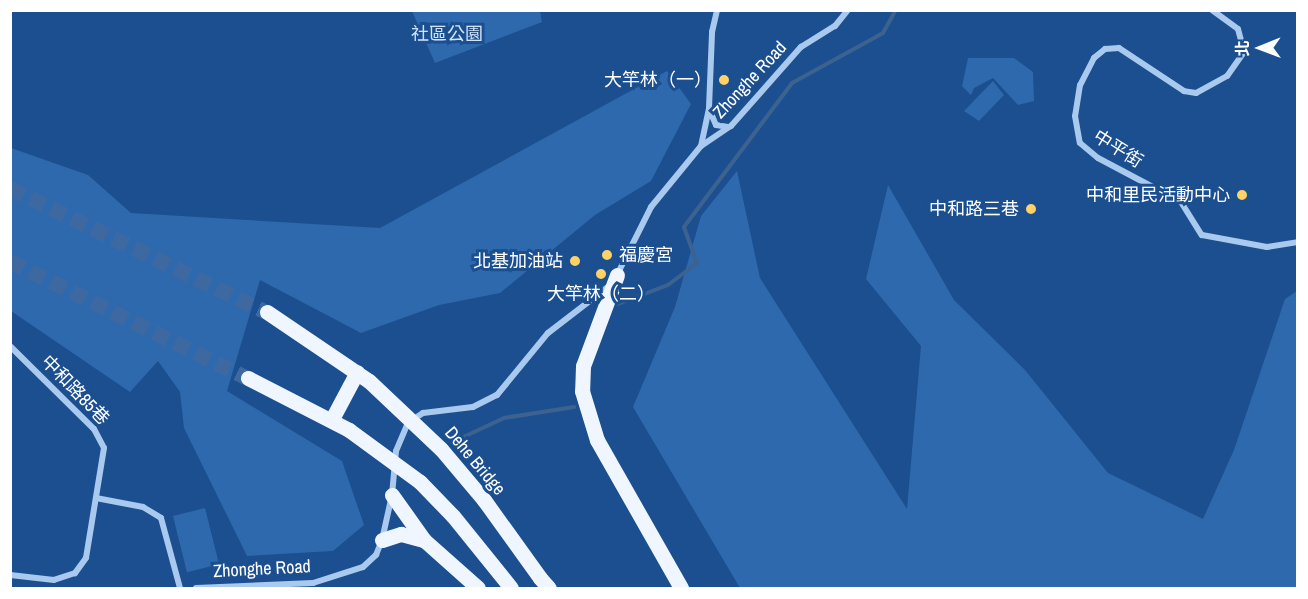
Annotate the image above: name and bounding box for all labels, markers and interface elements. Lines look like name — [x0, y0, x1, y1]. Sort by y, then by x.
north arrow — [1230, 18, 1290, 78]
park label: 社區公園 — [411, 23, 483, 45]
street label: Zhonghe Road — [709, 37, 791, 123]
text: 北 — [1231, 40, 1253, 57]
place label: 大竿林（一） — [604, 69, 712, 91]
marker: 大竿林（一） — [717, 73, 731, 87]
street label: 中平街 — [1089, 126, 1147, 172]
place label: 中和里民活動中心 — [1086, 184, 1230, 206]
marker: 中和里民活動中心 — [1235, 188, 1249, 202]
place label: 中和路三巷 — [929, 198, 1019, 220]
marker: 中和路三巷 — [1024, 202, 1038, 216]
place label: 福慶宮 — [619, 244, 673, 266]
marker: 福慶宮 — [600, 248, 614, 262]
place label: 北基加油站 — [473, 250, 563, 272]
marker: 北基加油站 — [568, 254, 582, 268]
marker: 大竿林（二） — [594, 267, 608, 281]
place label: 大竿林（二） — [547, 283, 655, 305]
street label: 中和路85巷 — [37, 351, 113, 429]
street label: Dehe Bridge — [440, 422, 510, 500]
street label: Zhonghe Road — [213, 556, 311, 582]

